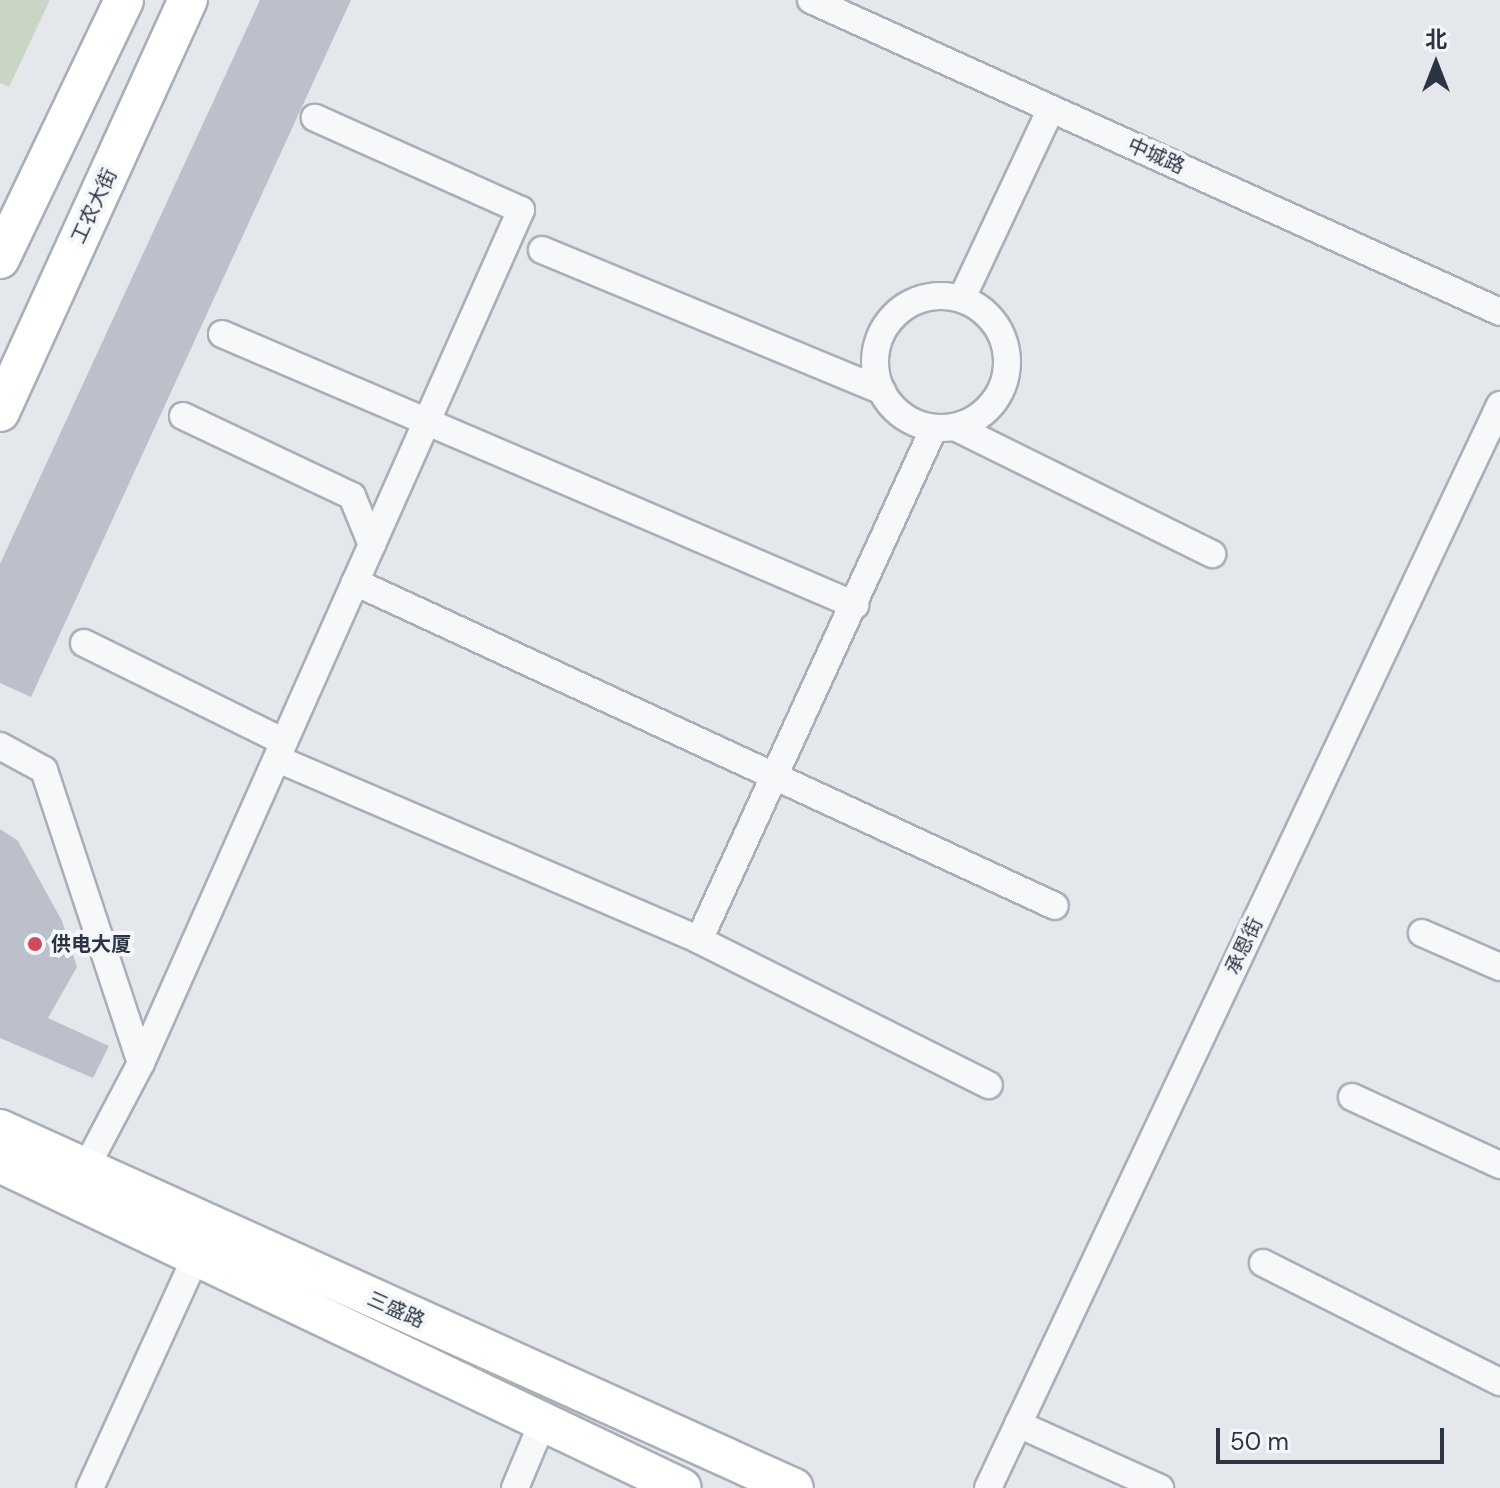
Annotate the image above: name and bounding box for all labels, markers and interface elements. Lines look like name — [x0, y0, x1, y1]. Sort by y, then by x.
north arrow — [1396, 24, 1476, 104]
text: 北 — [1425, 25, 1447, 54]
street label: 中城路 — [1124, 133, 1188, 179]
street label: 工农大街 — [66, 165, 122, 247]
street label: 承恩街 — [1220, 914, 1268, 978]
place label: 供电大厦 — [51, 932, 131, 956]
marker: 供电大厦 — [26, 935, 44, 953]
street label: 三盛路 — [364, 1287, 428, 1333]
scale bar — [1220, 1412, 1448, 1462]
text: 50 m — [1230, 1426, 1289, 1457]

